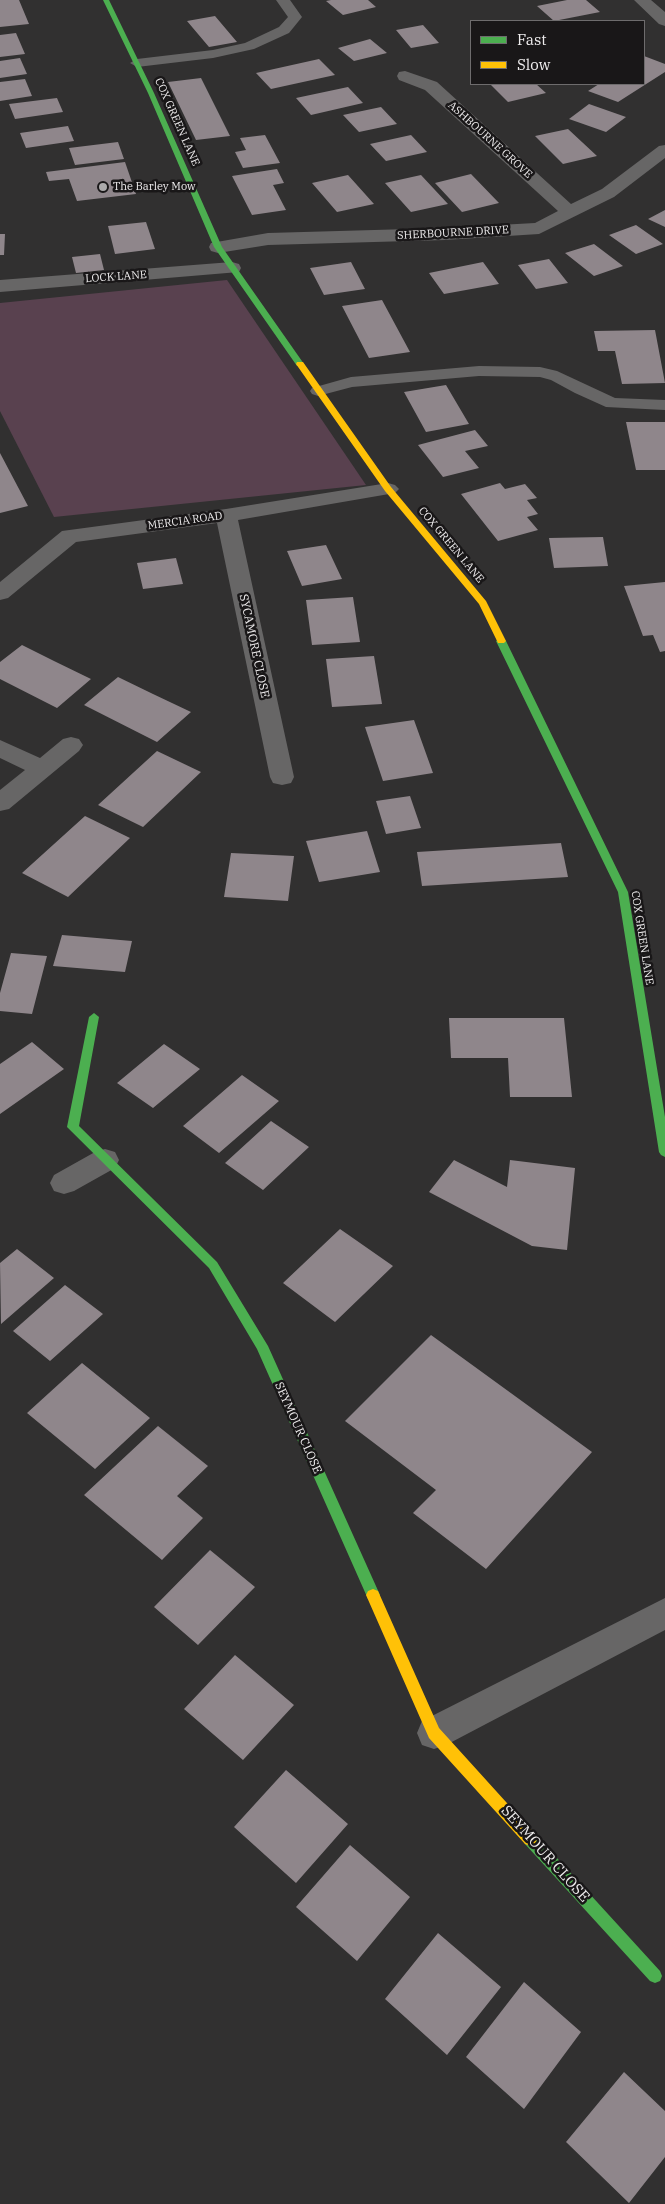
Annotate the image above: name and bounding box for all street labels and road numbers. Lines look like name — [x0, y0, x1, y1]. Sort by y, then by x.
street label: COX GREEN LANE — [152, 76, 202, 168]
street label: ASHBOURNE GROVE — [445, 99, 535, 181]
street label: SHERBOURNE DRIVE — [397, 223, 509, 243]
street label: LOCK LANE — [85, 268, 147, 286]
street label: COX GREEN LANE — [415, 504, 487, 586]
street label: MERCIA ROAD — [147, 509, 223, 533]
street label: SYCAMORE CLOSE — [236, 593, 272, 699]
street label: COX GREEN LANE — [628, 890, 656, 986]
street label: SEYMOUR CLOSE — [271, 1380, 325, 1476]
street label: SEYMOUR CLOSE — [497, 1802, 593, 1906]

